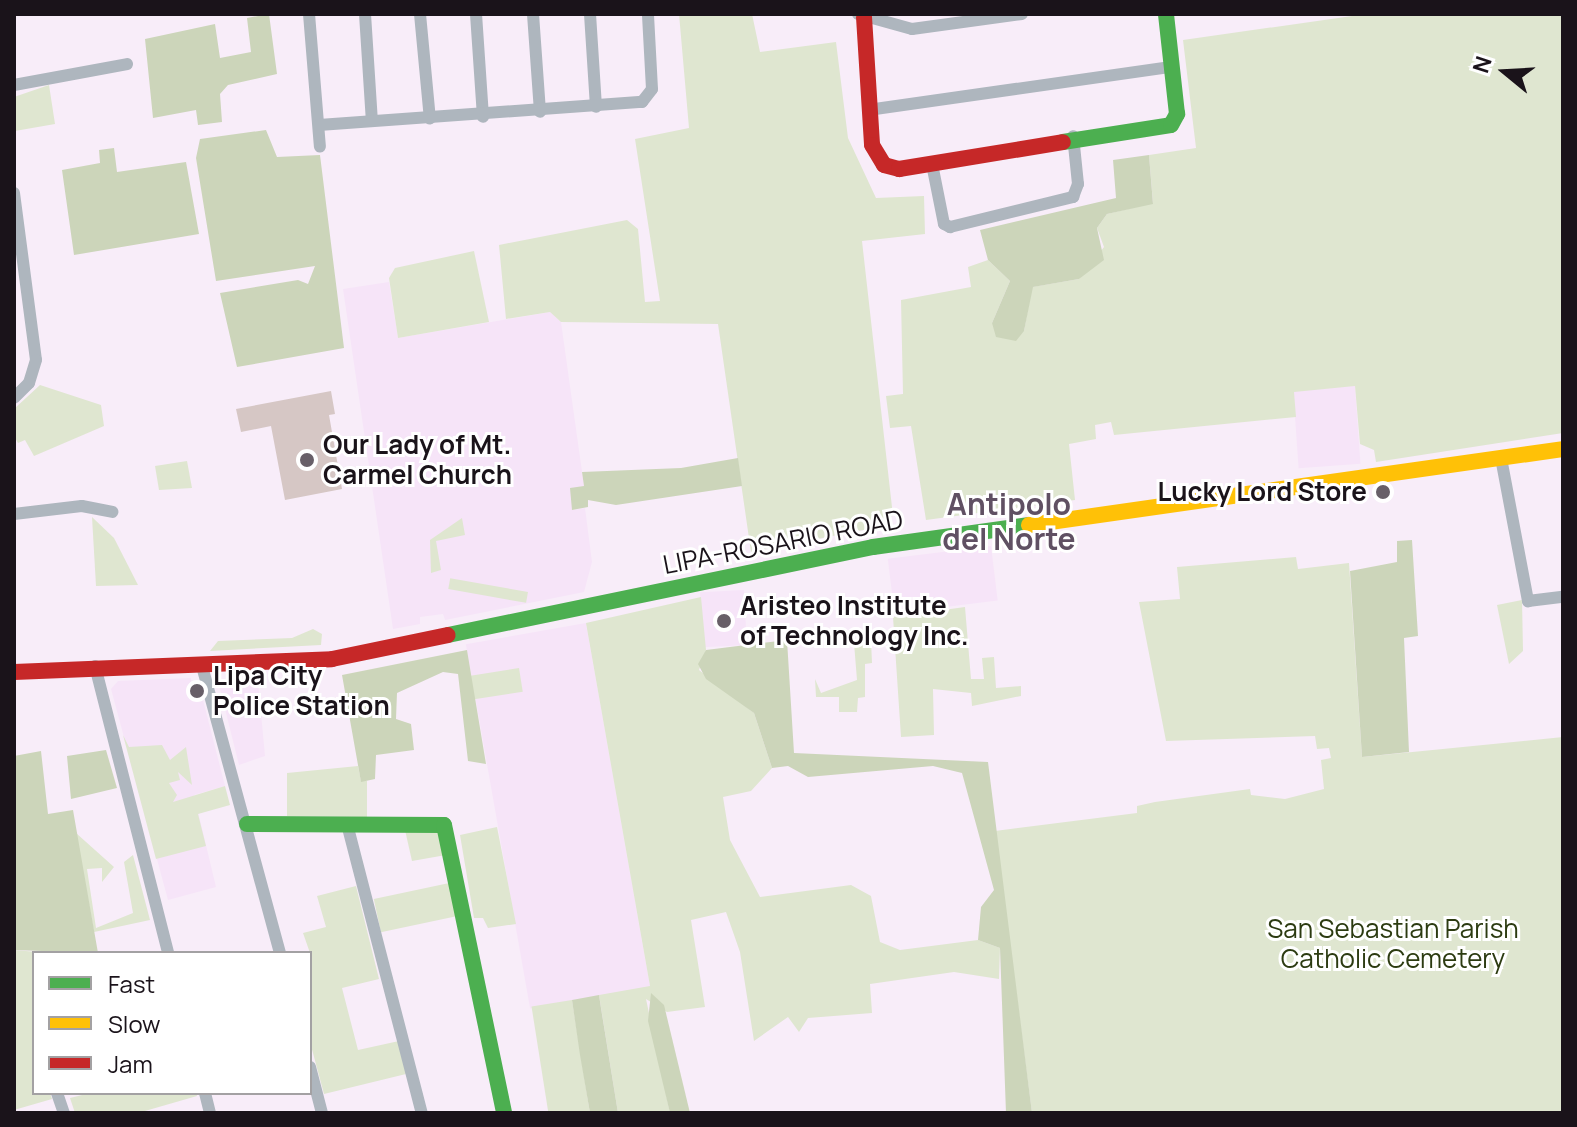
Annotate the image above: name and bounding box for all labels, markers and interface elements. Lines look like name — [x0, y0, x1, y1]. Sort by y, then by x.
north arrow — [1465, 32, 1545, 112]
text: N — [1465, 52, 1499, 77]
place label: Our Lady of Mt. Carmel Church — [323, 429, 512, 490]
marker: Our Lady of Mt. Carmel Church — [298, 451, 316, 469]
place label: Lucky Lord Store — [1157, 476, 1367, 508]
marker: Lucky Lord Store — [1374, 483, 1392, 501]
district label: Antipolo del Norte — [942, 486, 1076, 556]
street label: LIPA-ROSARIO ROAD — [660, 503, 906, 581]
place label: Aristeo Institute of Technology Inc. — [740, 590, 969, 652]
marker: Aristeo Institute of Technology Inc. — [715, 612, 733, 630]
place label: Lipa City Police Station — [213, 660, 390, 722]
marker: Lipa City Police Station — [188, 682, 206, 700]
park label: San Sebastian Parish Catholic Cemetery — [1267, 913, 1519, 974]
legend — [32, 951, 312, 1095]
text: Fast — [108, 967, 155, 1000]
text: Slow — [108, 1007, 161, 1040]
text: Jam — [108, 1047, 153, 1080]

